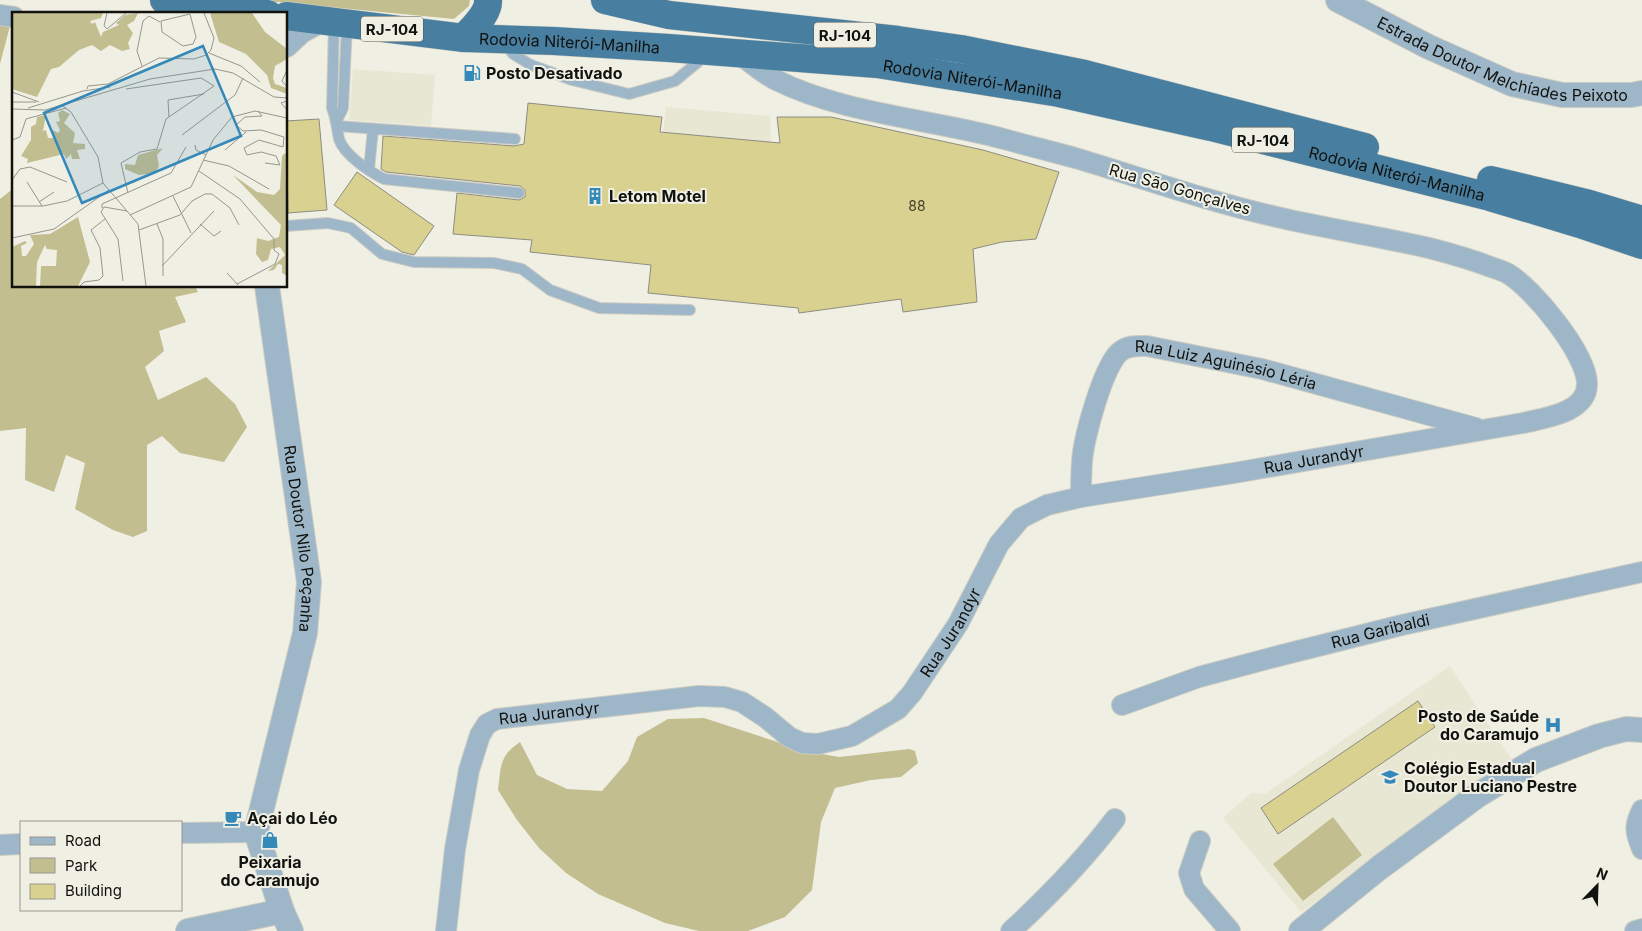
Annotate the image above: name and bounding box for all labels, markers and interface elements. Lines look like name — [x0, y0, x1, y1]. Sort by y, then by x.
inset map — [12, 12, 288, 288]
street label: Estrada Doutor Melchíades Peixoto — [1374, 12, 1628, 105]
road number: RJ-104 — [361, 16, 423, 42]
road number: RJ-104 — [814, 22, 876, 48]
street label: Rodovia Niterói-Manilha — [479, 29, 661, 57]
street label: Rodovia Niterói-Manilha — [882, 55, 1064, 103]
fuel station icon: Posto Desativado — [462, 63, 482, 83]
place label: Posto Desativado — [486, 63, 623, 83]
road number: RJ-104 — [1232, 128, 1294, 152]
street label: Rodovia Niterói-Manilha — [1307, 142, 1487, 205]
street label: Rua São Gonçalves — [1107, 159, 1253, 219]
building icon: Letom Motel — [585, 186, 605, 206]
place label: Letom Motel — [609, 186, 706, 206]
house number: 88 — [908, 197, 926, 214]
street label: Rua Luiz Aguinésio Léria — [1135, 336, 1319, 394]
street label: Rua Jurandyr — [1262, 441, 1365, 478]
street label: Rua Doutor Nilo Peçanha — [280, 444, 319, 633]
street label: Rua Jurandyr — [915, 584, 985, 681]
street label: Rua Garibaldi — [1329, 609, 1431, 652]
street label: Rua Jurandyr — [498, 697, 600, 729]
place label: Posto de Saúde do Caramujo — [1418, 706, 1539, 744]
hospital icon: Posto de Saúde do Caramujo — [1543, 715, 1563, 735]
place label: Colégio Estadual Doutor Luciano Pestre — [1404, 758, 1577, 796]
school or university icon: Colégio Estadual Doutor Luciano Pestre — [1380, 767, 1400, 787]
cafe icon: Açai do Léo — [223, 808, 243, 828]
place label: Açai do Léo — [247, 808, 338, 828]
legend — [20, 821, 182, 911]
shop icon: Peixaria do Caramujo — [260, 830, 280, 850]
text: Road — [65, 831, 101, 850]
place label: Peixaria do Caramujo — [220, 852, 320, 890]
text: Park — [65, 856, 98, 875]
north arrow — [1572, 861, 1622, 911]
text: N — [1594, 864, 1611, 883]
text: Building — [65, 881, 122, 900]

